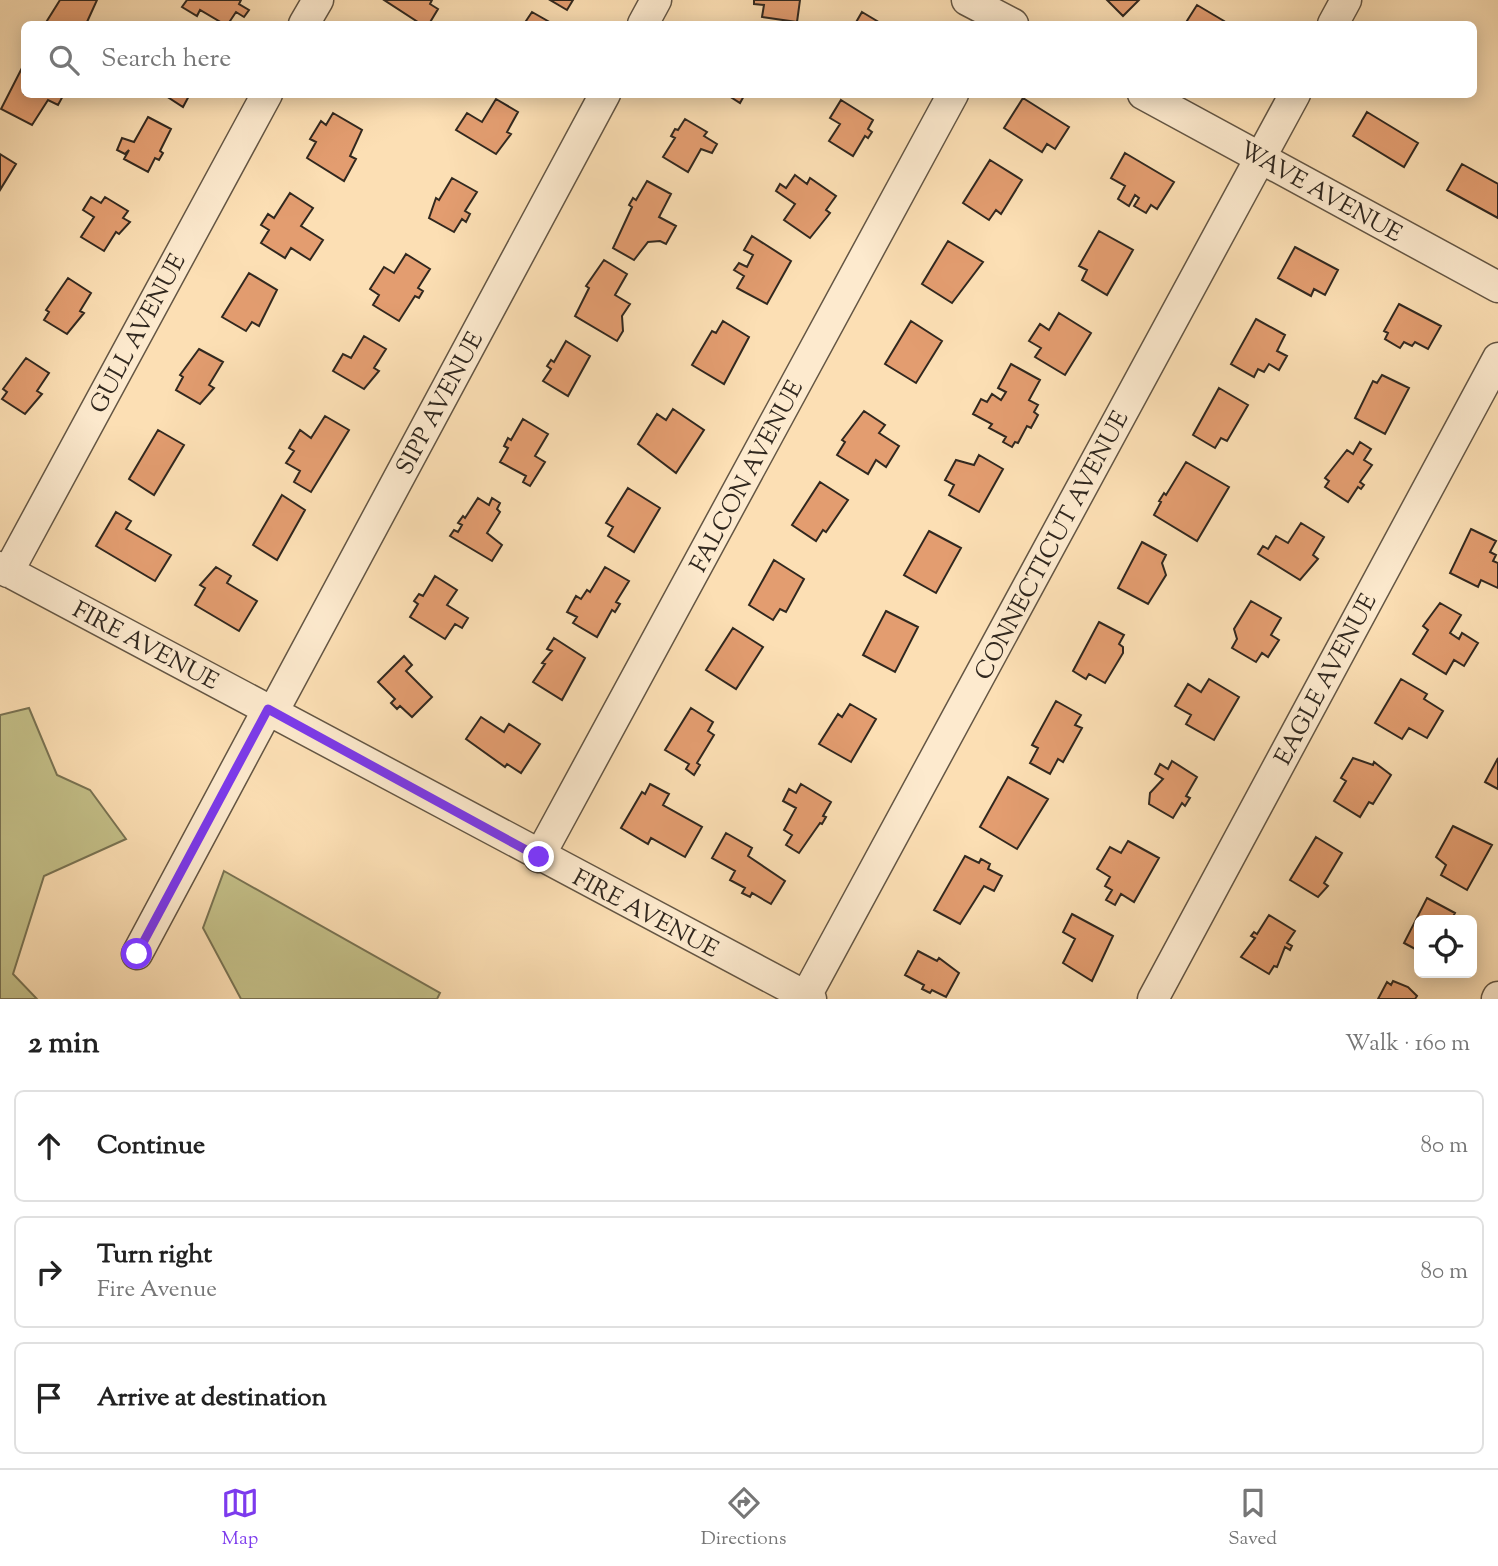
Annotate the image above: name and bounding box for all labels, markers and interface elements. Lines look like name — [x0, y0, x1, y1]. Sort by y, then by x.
search box — [21, 21, 1477, 98]
icon: search — [45, 41, 83, 79]
text: Search here — [101, 41, 231, 78]
street label: WAVE AVENUE — [1232, 134, 1408, 252]
street label: GULL AVENUE — [82, 248, 195, 420]
street label: SIPP AVENUE — [389, 326, 493, 481]
street label: FALCON AVENUE — [683, 375, 813, 579]
street label: CONNECTICUT AVENUE — [967, 405, 1139, 687]
street label: EAGLE AVENUE — [1267, 588, 1387, 772]
street label: FIRE AVENUE — [66, 594, 225, 700]
route end — [523, 841, 554, 872]
street label: FIRE AVENUE — [566, 862, 725, 968]
map controls — [1414, 915, 1477, 978]
button: locate — [1414, 915, 1477, 978]
route start — [121, 938, 152, 969]
text: 2 min — [28, 1023, 100, 1066]
text: Walk · 160 m — [1345, 1028, 1470, 1061]
icon: ahead — [30, 1127, 68, 1165]
text: Continue — [97, 1128, 205, 1165]
text: 80 m — [1420, 1130, 1468, 1163]
text: Turn right — [97, 1237, 212, 1274]
icon: right — [30, 1253, 68, 1291]
text: 80 m — [1420, 1256, 1468, 1289]
text: Fire Avenue — [97, 1274, 217, 1307]
icon: arrive — [30, 1379, 68, 1417]
text: Arrive at destination — [97, 1380, 327, 1417]
tab: Map — [221, 1484, 259, 1553]
tab: Directions — [701, 1484, 786, 1553]
tab: Saved — [1228, 1484, 1277, 1553]

